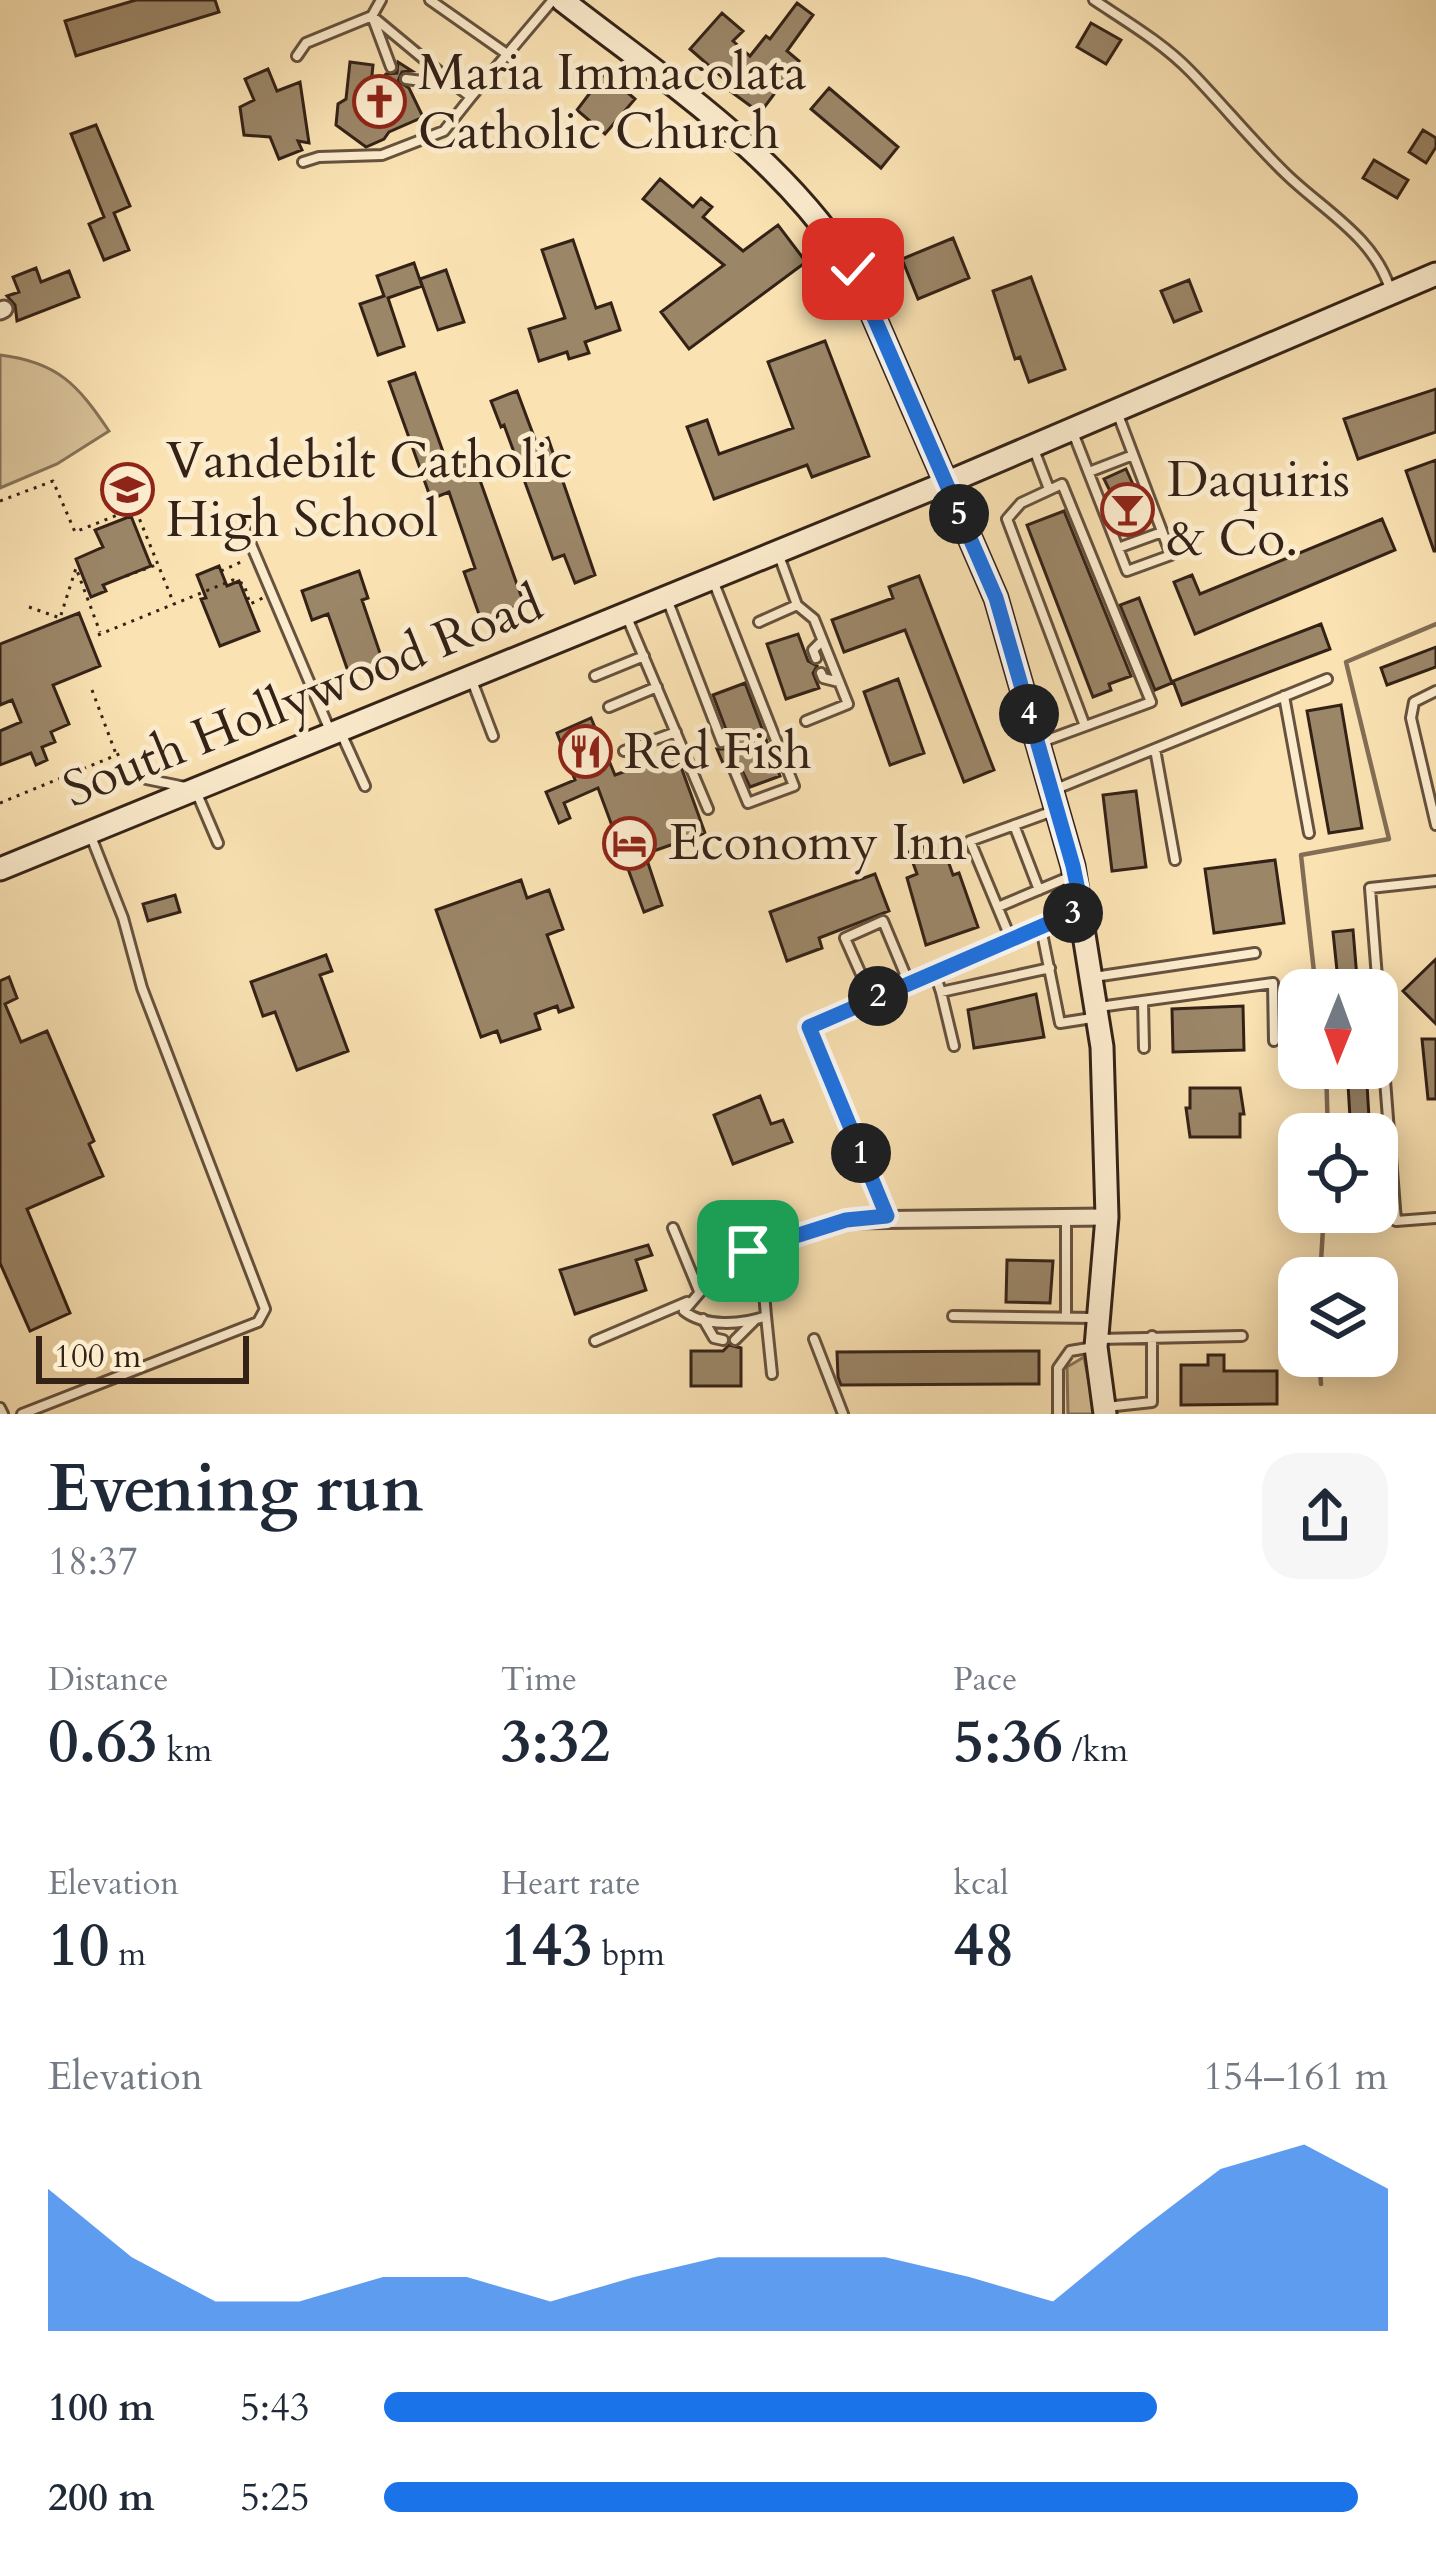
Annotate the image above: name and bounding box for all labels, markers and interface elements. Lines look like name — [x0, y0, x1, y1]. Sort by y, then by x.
place label: Maria Immacolata Catholic Church — [418, 38, 806, 167]
church icon: Maria Immacolata Catholic Church — [351, 74, 407, 130]
pin — [802, 218, 904, 320]
icon: check — [820, 236, 886, 302]
place label: Vandebilt Catholic High School — [166, 426, 573, 555]
place label: Daquiris & Co. — [1167, 445, 1350, 574]
school or university icon: Vandebilt Catholic High School — [99, 462, 155, 518]
bar icon: Daquiris & Co. — [1100, 481, 1156, 537]
pin: 5 — [929, 484, 989, 544]
text: 5 — [951, 491, 967, 536]
street label: South Hollywood Road — [53, 569, 553, 825]
pin: 4 — [999, 684, 1059, 744]
text: 4 — [1021, 691, 1037, 736]
place label: Red Fish — [624, 717, 812, 787]
restaurant icon: Red Fish — [557, 724, 613, 780]
place label: Economy Inn — [669, 808, 967, 878]
hotel icon: Economy Inn — [602, 815, 658, 871]
pin: 3 — [1043, 883, 1103, 943]
text: 3 — [1065, 890, 1081, 935]
pin: 2 — [848, 966, 908, 1026]
north arrow — [1278, 969, 1398, 1089]
map controls — [1278, 969, 1398, 1377]
text: 2 — [870, 973, 886, 1018]
button: locate — [1278, 1113, 1398, 1233]
pin: 1 — [831, 1123, 891, 1183]
text: 1 — [853, 1130, 869, 1175]
pin — [697, 1200, 799, 1302]
icon: arrive — [715, 1218, 781, 1284]
button: layers — [1278, 1257, 1398, 1377]
scale bar — [36, 1330, 249, 1383]
text: 100 m — [54, 1334, 141, 1379]
text: Evening run — [48, 1445, 423, 1534]
button: share — [1262, 1453, 1388, 1579]
text: 18:37 — [48, 1535, 138, 1588]
text: Distance — [48, 1657, 169, 1702]
text: Time — [501, 1657, 577, 1702]
text: Pace — [953, 1657, 1017, 1702]
text: 0.63 — [48, 1702, 158, 1783]
text: 3:32 — [501, 1702, 610, 1783]
text: 5:36 — [953, 1702, 1063, 1783]
text: km — [158, 1728, 212, 1773]
text: /km — [1063, 1728, 1128, 1773]
text: Elevation — [48, 1861, 179, 1906]
text: Heart rate — [501, 1861, 641, 1906]
text: kcal — [953, 1861, 1009, 1906]
text: 10 — [48, 1906, 109, 1987]
text: 143 — [501, 1906, 593, 1987]
text: 48 — [953, 1906, 1015, 1987]
text: m — [109, 1932, 146, 1977]
text: bpm — [593, 1932, 665, 1977]
text: Elevation — [48, 2050, 203, 2103]
text: 154–161 m — [1203, 2050, 1388, 2103]
text: 100 m — [48, 2381, 154, 2434]
text: 5:43 — [240, 2381, 310, 2434]
text: 200 m — [48, 2471, 154, 2524]
text: 5:25 — [240, 2471, 310, 2524]

